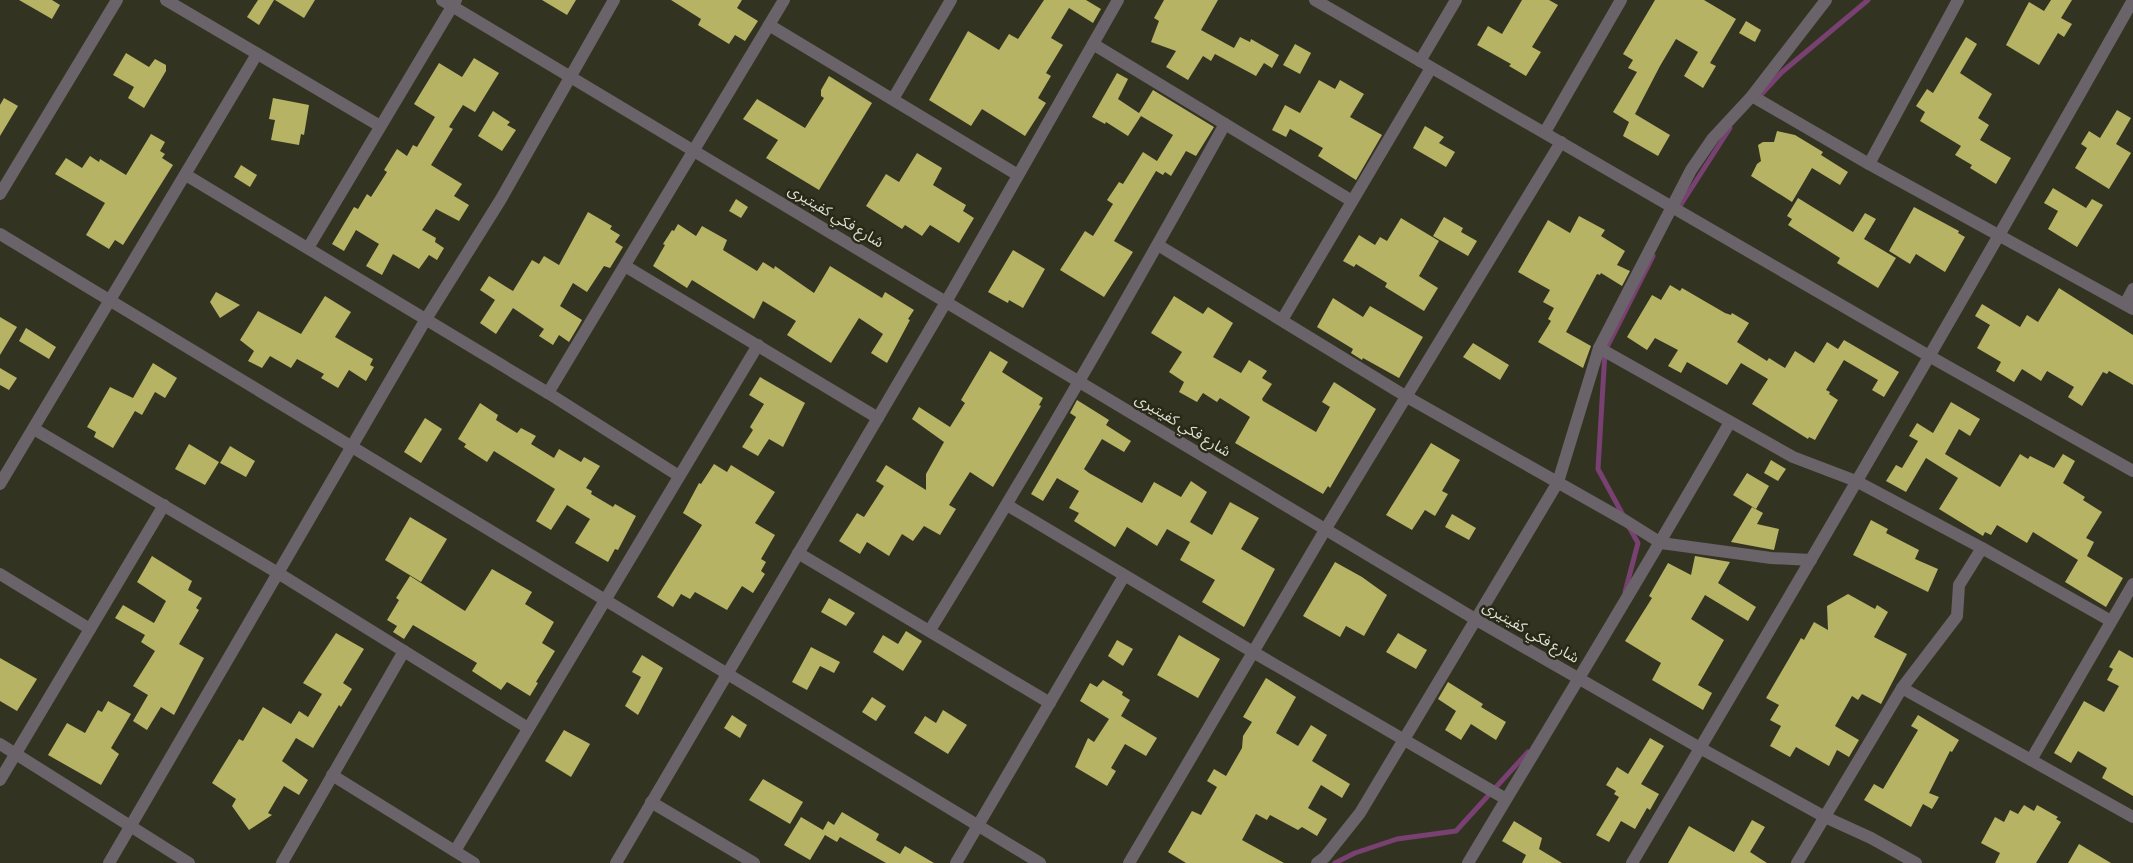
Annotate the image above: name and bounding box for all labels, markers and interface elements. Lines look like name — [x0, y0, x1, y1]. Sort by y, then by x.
street label: شارع فكي كفيتيرى — [783, 179, 888, 254]
street label: شارع فكي كفيتيرى — [1130, 388, 1235, 463]
street label: شارع فكي كفيتيرى — [1478, 595, 1584, 670]

